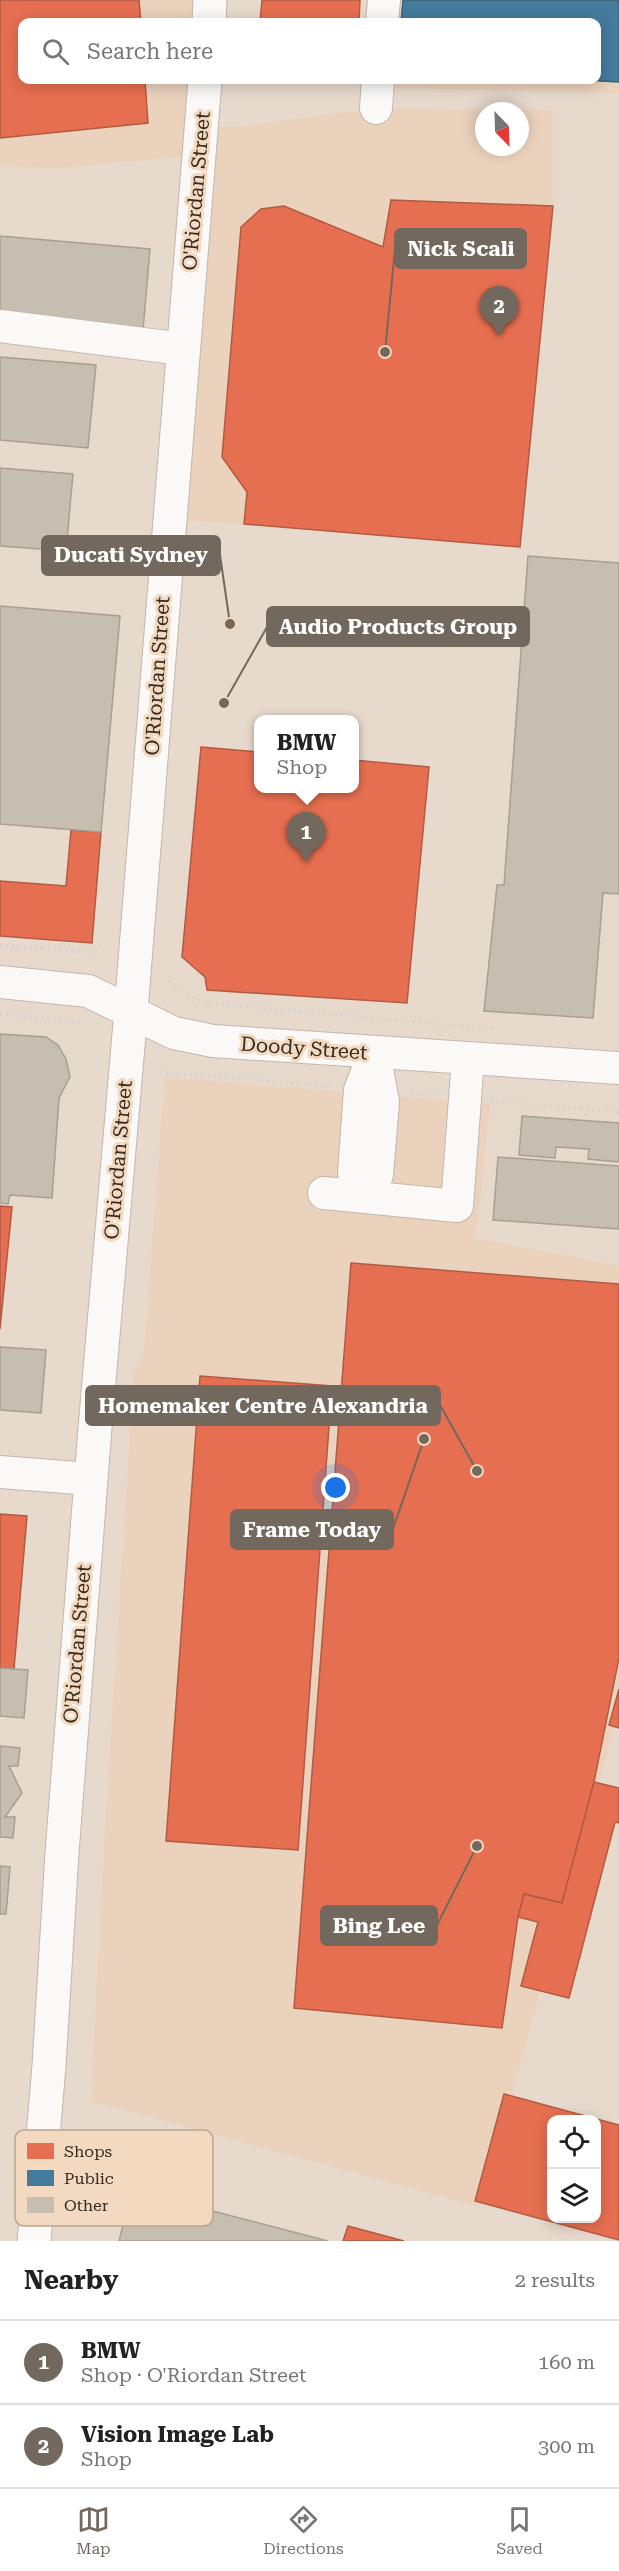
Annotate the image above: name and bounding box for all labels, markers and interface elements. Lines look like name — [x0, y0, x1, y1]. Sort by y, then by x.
search box — [18, 18, 601, 84]
icon: search — [39, 35, 72, 68]
text: Search here — [87, 39, 213, 64]
north arrow — [475, 102, 529, 156]
street label: O'Riordan Street — [177, 110, 215, 271]
callout: Nick Scali — [395, 229, 526, 268]
text: Nick Scali — [407, 237, 515, 261]
pin: 2 — [480, 286, 518, 336]
callout: Ducati Sydney — [42, 536, 220, 575]
text: Ducati Sydney — [54, 543, 208, 567]
street label: O'Riordan Street — [139, 595, 175, 756]
callout: Audio Products Group — [267, 607, 529, 646]
text: Audio Products Group — [279, 615, 517, 639]
popup — [254, 715, 359, 793]
text: BMW — [277, 730, 336, 755]
text: Shop — [277, 755, 327, 779]
pin: 1 — [286, 812, 326, 862]
street label: Doody Street — [240, 1032, 369, 1064]
street label: O'Riordan Street — [99, 1079, 137, 1240]
callout: Homemaker Centre Alexandria — [86, 1386, 440, 1425]
text: Homemaker Centre Alexandria — [98, 1394, 428, 1418]
your location — [321, 1473, 350, 1502]
callout: Frame Today — [231, 1510, 393, 1549]
text: Frame Today — [243, 1518, 381, 1542]
street label: O'Riordan Street — [58, 1563, 96, 1724]
callout: Bing Lee — [321, 1906, 437, 1945]
text: Bing Lee — [333, 1914, 425, 1938]
map controls — [547, 2115, 601, 2223]
button: locate — [547, 2115, 601, 2169]
legend — [15, 2130, 213, 2226]
text: Shops — [64, 2142, 113, 2161]
text: Public — [64, 2169, 114, 2188]
button: layers — [547, 2169, 601, 2223]
text: Other — [64, 2196, 109, 2215]
text: Nearby — [24, 2265, 118, 2295]
text: 2 results — [515, 2268, 595, 2292]
text: BMW — [81, 2338, 141, 2363]
text: 1 — [38, 2350, 49, 2374]
text: 160 m — [538, 2350, 595, 2374]
text: Shop · O'Riordan Street — [81, 2363, 306, 2387]
text: Vision Image Lab — [81, 2422, 274, 2447]
text: 2 — [38, 2434, 49, 2458]
text: 300 m — [538, 2434, 595, 2458]
text: Shop — [81, 2447, 132, 2471]
tab: Map — [76, 2503, 111, 2558]
tab: Directions — [263, 2503, 344, 2558]
tab: Saved — [496, 2503, 543, 2558]

